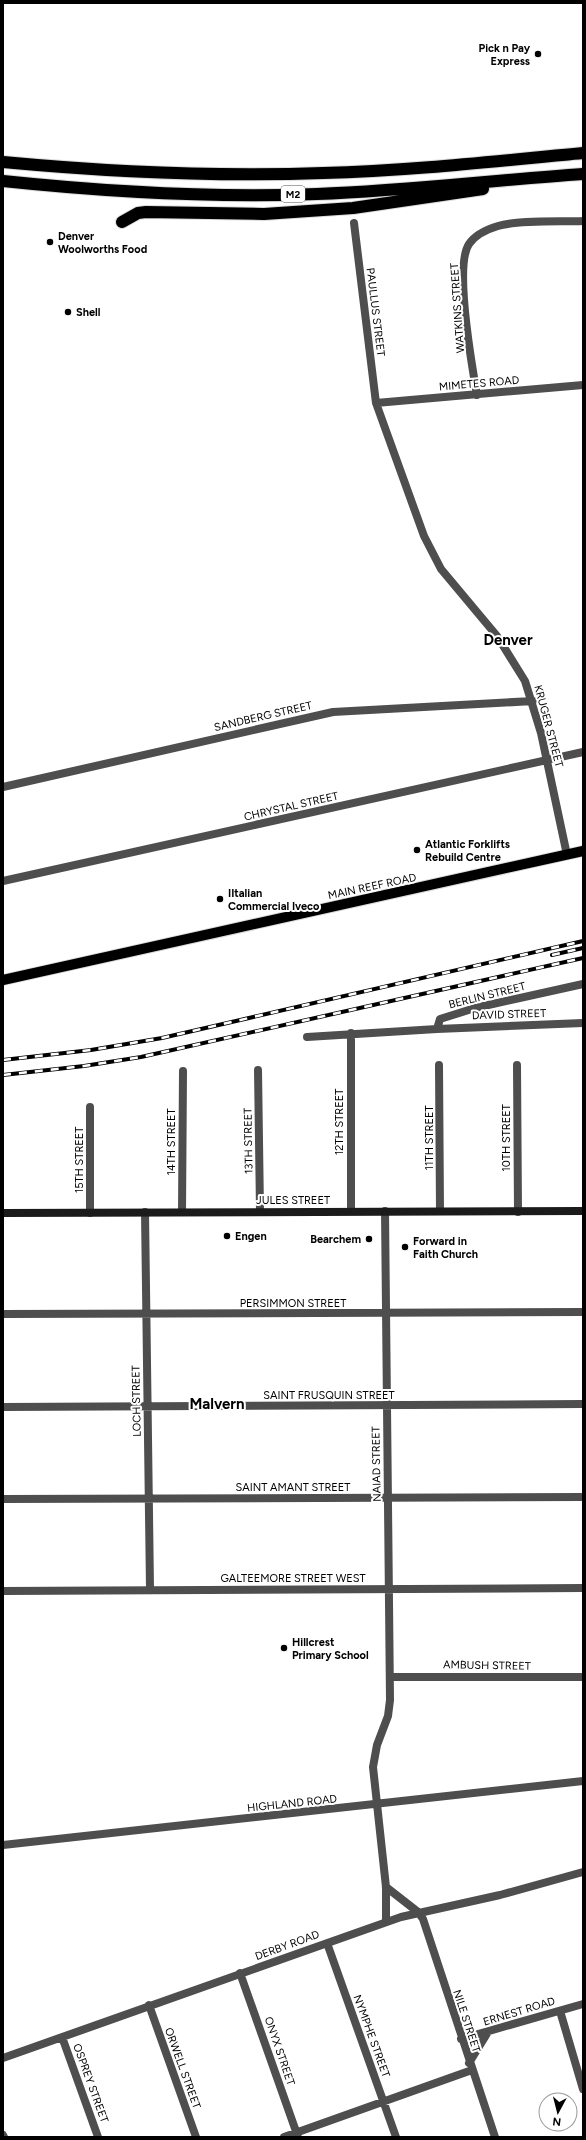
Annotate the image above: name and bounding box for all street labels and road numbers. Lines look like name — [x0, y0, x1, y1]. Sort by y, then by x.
road number: M2 — [281, 186, 305, 202]
street label: WATKINS STREET — [448, 263, 467, 353]
street label: PAULLUS STREET — [364, 267, 387, 357]
street label: MIMETES ROAD — [438, 373, 520, 393]
street label: KRUGER STREET — [531, 684, 566, 769]
street label: SANDBERG STREET — [213, 699, 313, 734]
street label: CHRYSTAL STREET — [243, 789, 340, 824]
street label: MAIN REEF ROAD — [327, 871, 418, 902]
street label: BERLIN STREET — [447, 980, 527, 1011]
street label: DAVID STREET — [472, 1007, 546, 1022]
street label: 12TH STREET — [333, 1089, 346, 1155]
street label: 10TH STREET — [500, 1104, 513, 1172]
street label: 11TH STREET — [423, 1106, 436, 1170]
street label: 14TH STREET — [165, 1108, 178, 1176]
street label: 13TH STREET — [241, 1108, 256, 1174]
street label: 15TH STREET — [73, 1127, 86, 1193]
street label: JULES STREET — [256, 1194, 330, 1207]
street label: PERSIMMON STREET — [240, 1297, 346, 1310]
street label: LOCH STREET — [129, 1365, 144, 1437]
street label: SAINT FRUSQUIN STREET — [263, 1389, 395, 1402]
street label: NAIAD STREET — [369, 1426, 384, 1502]
street label: SAINT AMANT STREET — [236, 1481, 350, 1494]
street label: GALTEEMORE STREET WEST — [220, 1572, 366, 1585]
street label: AMBUSH STREET — [443, 1658, 531, 1673]
street label: HIGHLAND ROAD — [246, 1792, 338, 1815]
street label: DERBY ROAD — [253, 1928, 322, 1963]
street label: NILE STREET — [450, 1988, 483, 2054]
street label: NYMPHE STREET — [351, 1993, 393, 2079]
street label: ERNEST ROAD — [482, 1994, 557, 2029]
street label: ONYX STREET — [262, 2015, 297, 2087]
street label: ORWELL STREET — [162, 2026, 203, 2111]
street label: OSPREY STREET — [70, 2042, 111, 2125]

